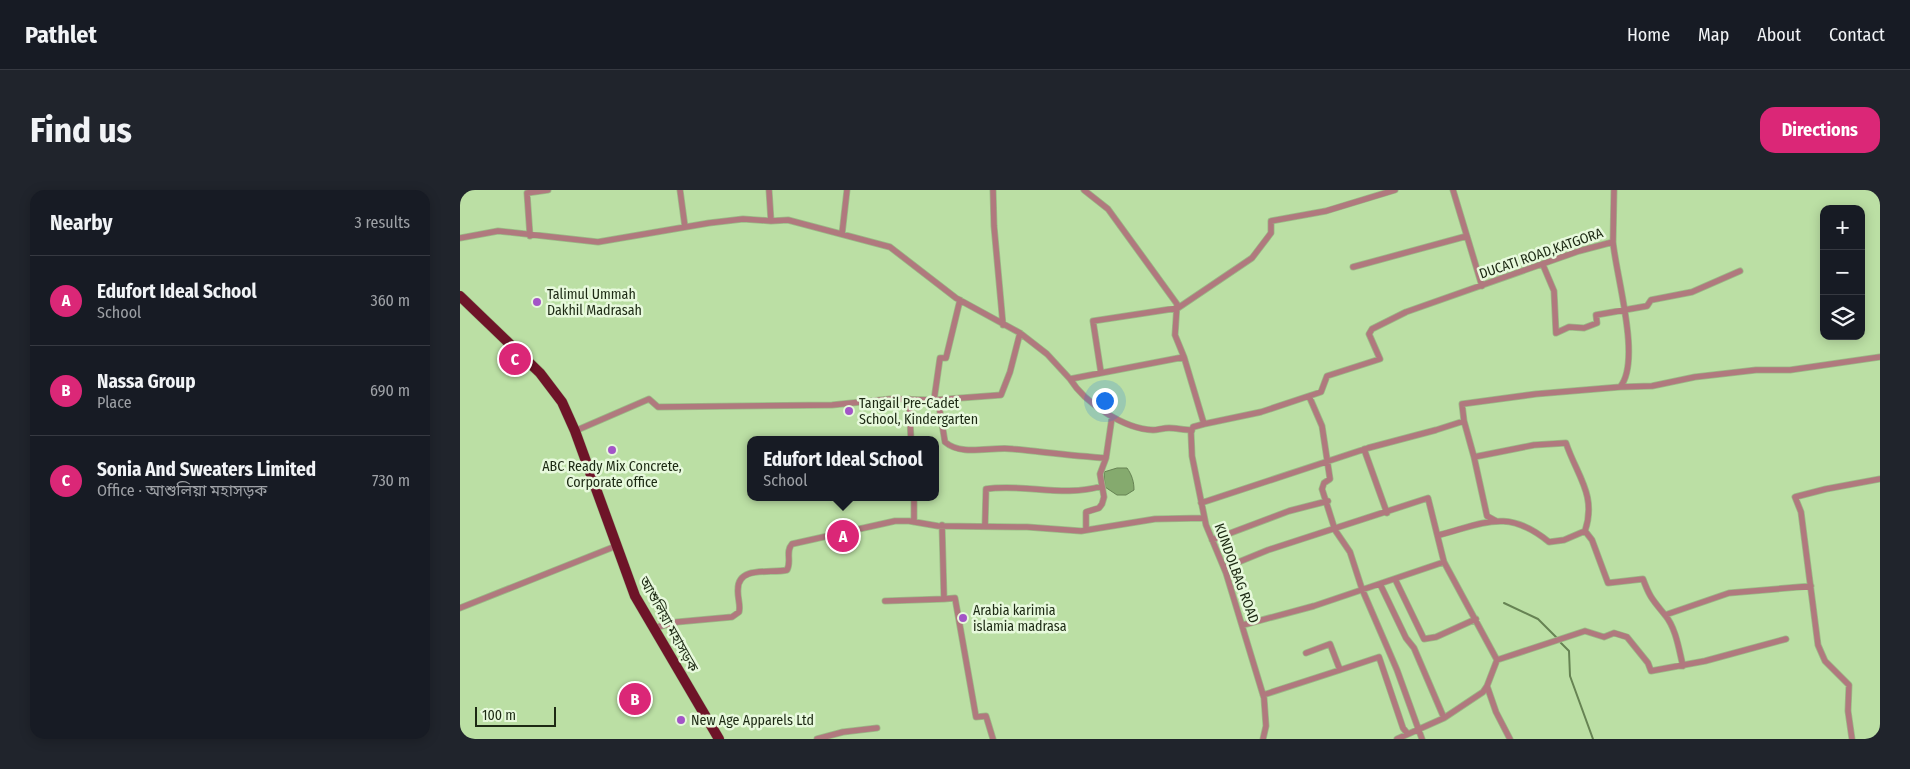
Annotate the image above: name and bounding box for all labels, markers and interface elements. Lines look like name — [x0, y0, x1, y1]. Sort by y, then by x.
text: Pathlet — [25, 21, 97, 49]
text: Home — [1627, 24, 1670, 46]
text: Map — [1698, 24, 1729, 46]
text: About — [1757, 24, 1801, 46]
text: Contact — [1829, 24, 1885, 46]
button: Directions — [1760, 107, 1880, 153]
text: Find us — [30, 109, 132, 151]
map controls — [1820, 205, 1865, 340]
button: + — [1820, 205, 1865, 250]
text: Nearby — [50, 210, 112, 236]
text: 3 results — [354, 213, 410, 232]
street label: DUCATI ROAD,KATGORA — [1477, 224, 1606, 283]
button: − — [1820, 250, 1865, 295]
text: Edufort Ideal School — [97, 280, 257, 303]
place label: Talimul Ummah Dakhil Madrasah — [547, 286, 642, 319]
text: A — [62, 291, 70, 310]
text: 360 m — [370, 291, 410, 310]
button: layers — [1820, 295, 1865, 340]
marker: Talimul Ummah Dakhil Madrasah — [531, 296, 543, 308]
text: School — [97, 303, 141, 322]
pin: C — [499, 340, 531, 378]
text: Nassa Group — [97, 370, 196, 393]
text: B — [62, 381, 70, 400]
text: 690 m — [370, 381, 410, 400]
your location — [1092, 388, 1118, 414]
text: Place — [97, 393, 132, 412]
place label: Tangail Pre-Cadet School, Kindergarten — [859, 395, 978, 428]
marker: Tangail Pre-Cadet School, Kindergarten — [843, 405, 855, 417]
popup — [747, 436, 939, 501]
marker: ABC Ready Mix Concrete, Corporate office — [606, 444, 618, 456]
text: Edufort Ideal School — [763, 448, 923, 471]
text: Sonia And Sweaters Limited — [97, 458, 316, 481]
place label: ABC Ready Mix Concrete, Corporate office — [542, 458, 682, 491]
text: C — [62, 471, 70, 490]
text: 730 m — [372, 471, 410, 490]
text: School — [763, 471, 808, 490]
text: Office · আশুলিয়া মহাসড়ক — [97, 481, 267, 500]
pin: A — [827, 517, 859, 555]
street label: KUNDOLBAG ROAD — [1211, 521, 1262, 625]
street label: আশুলিয়া মহাসড়ক — [635, 573, 702, 675]
place label: Arabia karimia islamia madrasa — [973, 602, 1067, 635]
marker: Arabia karimia islamia madrasa — [957, 612, 969, 624]
pin: B — [619, 680, 651, 718]
scale bar — [475, 704, 556, 727]
text: 100 m — [482, 707, 516, 724]
place label: New Age Apparels Ltd — [691, 712, 814, 729]
marker: New Age Apparels Ltd — [675, 714, 687, 726]

